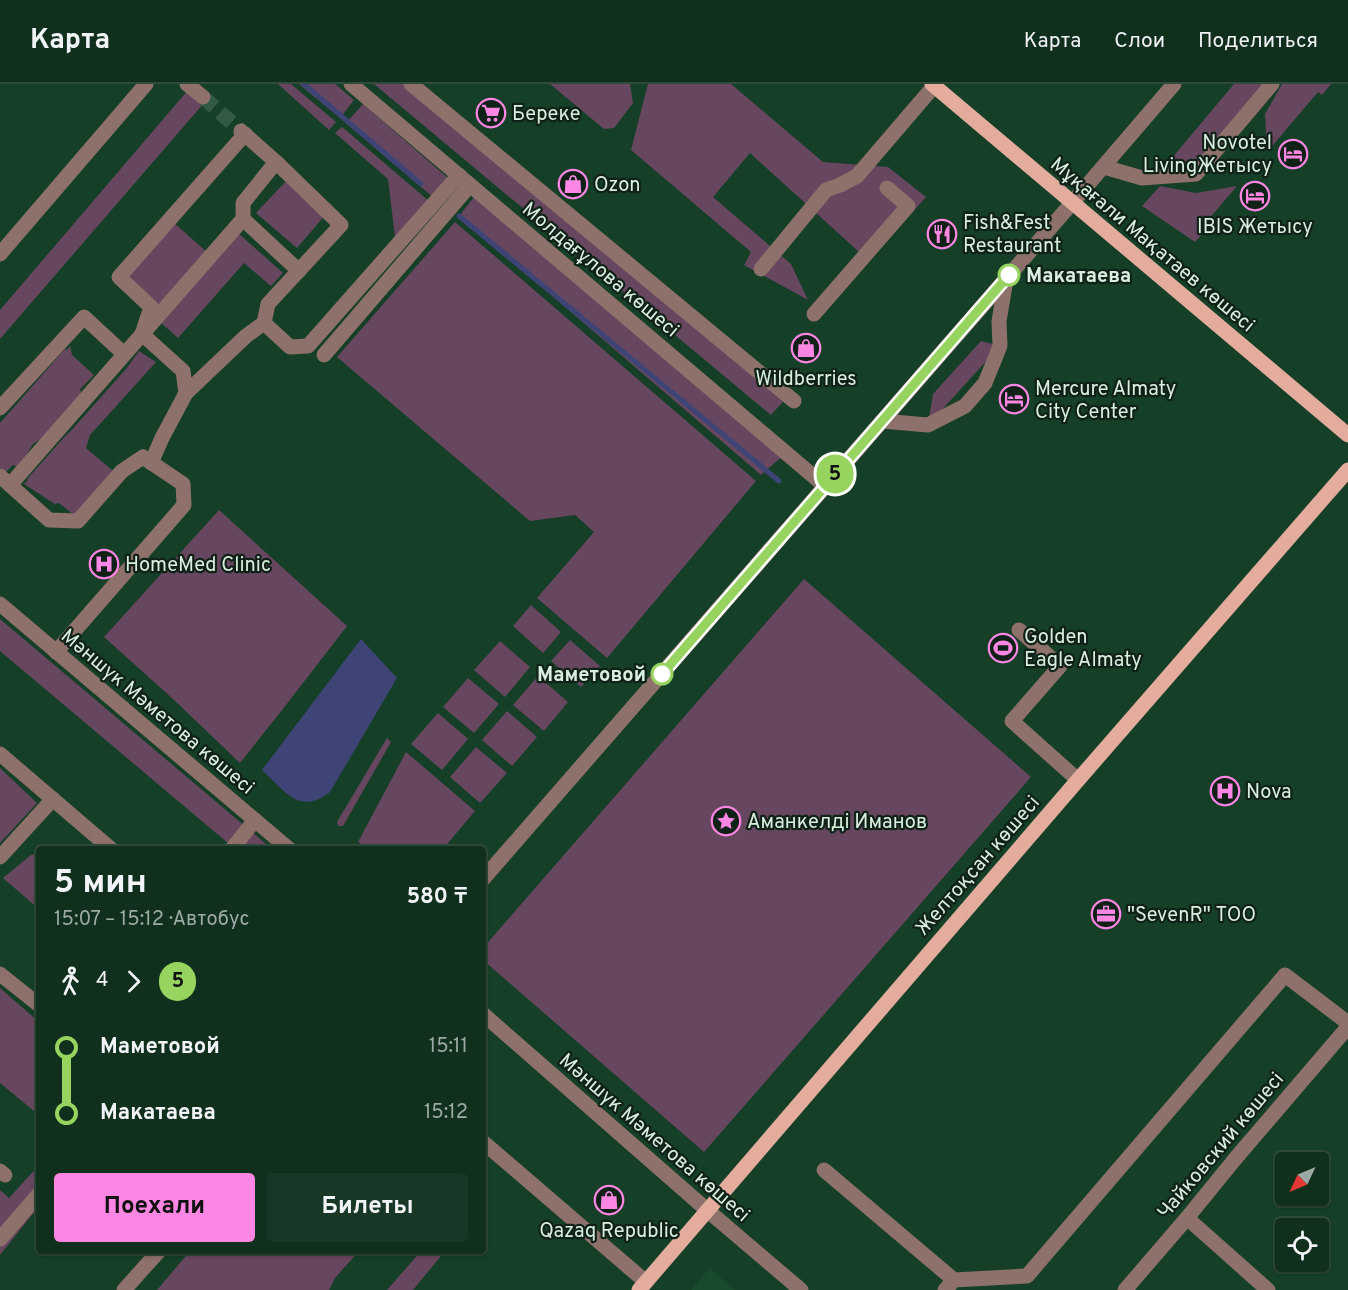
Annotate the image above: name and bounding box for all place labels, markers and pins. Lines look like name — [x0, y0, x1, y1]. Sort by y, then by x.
supermarket icon: Береке — [475, 97, 507, 129]
place label: Береке — [512, 102, 581, 128]
place label: Novotel LivingЖетысу — [1143, 131, 1272, 180]
hotel icon: Novotel LivingЖетысу — [1277, 138, 1309, 170]
shop icon: Ozon — [557, 168, 589, 200]
place label: Ozon — [594, 173, 640, 199]
hotel icon: IBIS Жетысу — [1239, 180, 1271, 212]
place label: Fish&Fest Restaurant — [963, 211, 1062, 260]
place label: IBIS Жетысу — [1197, 215, 1313, 241]
restaurant icon: Fish&Fest Restaurant — [926, 218, 958, 250]
marker: Макатаева — [998, 264, 1020, 286]
place label: Макатаева — [1026, 264, 1131, 290]
shop icon: Wildberries — [790, 332, 822, 364]
place label: Wildberries — [755, 367, 857, 393]
place label: Mercure Almaty City Center — [1035, 377, 1176, 426]
hotel icon: Mercure Almaty City Center — [998, 383, 1030, 415]
hospital icon: HomeMed Clinic — [88, 548, 120, 580]
place label: HomeMed Clinic — [125, 553, 271, 579]
place label: Golden Eagle Almaty — [1024, 625, 1142, 674]
sports icon: Golden Eagle Almaty — [987, 632, 1019, 664]
place label: Маметовой — [537, 663, 646, 689]
marker: Маметовой — [651, 663, 673, 685]
hospital icon: Nova — [1209, 775, 1241, 807]
place label: Nova — [1246, 780, 1292, 806]
place icon: Аманкелді Иманов — [710, 805, 742, 837]
place label: Аманкелді Иманов — [747, 810, 927, 836]
office icon: "SevenR" ТОО — [1090, 898, 1122, 930]
place label: "SevenR" ТОО — [1127, 903, 1256, 929]
shop icon: Qazaq Republic — [593, 1184, 625, 1216]
place label: Qazaq Republic — [539, 1219, 679, 1245]

